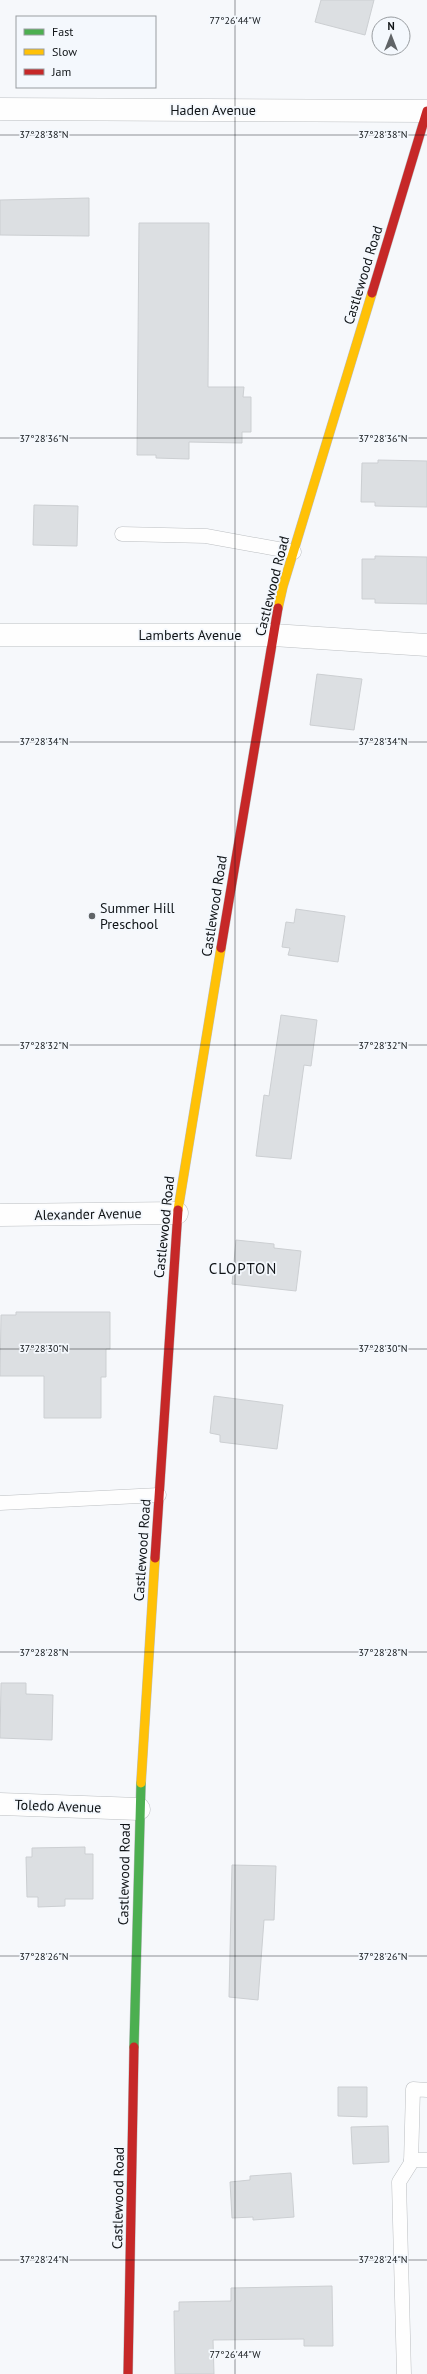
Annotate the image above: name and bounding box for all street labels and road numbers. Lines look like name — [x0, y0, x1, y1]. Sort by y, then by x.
street label: Haden Avenue — [170, 101, 256, 119]
street label: Castlewood Road — [339, 223, 387, 327]
street label: Castlewood Road — [251, 534, 293, 638]
street label: Lamberts Avenue — [139, 626, 241, 644]
street label: Castlewood Road — [197, 854, 231, 958]
street label: Castlewood Road — [150, 1175, 178, 1279]
street label: Alexander Avenue — [34, 1204, 142, 1224]
street label: Castlewood Road — [129, 1498, 155, 1602]
street label: Toledo Avenue — [14, 1795, 102, 1817]
street label: Castlewood Road — [114, 1823, 134, 1925]
street label: Castlewood Road — [108, 2147, 128, 2249]

